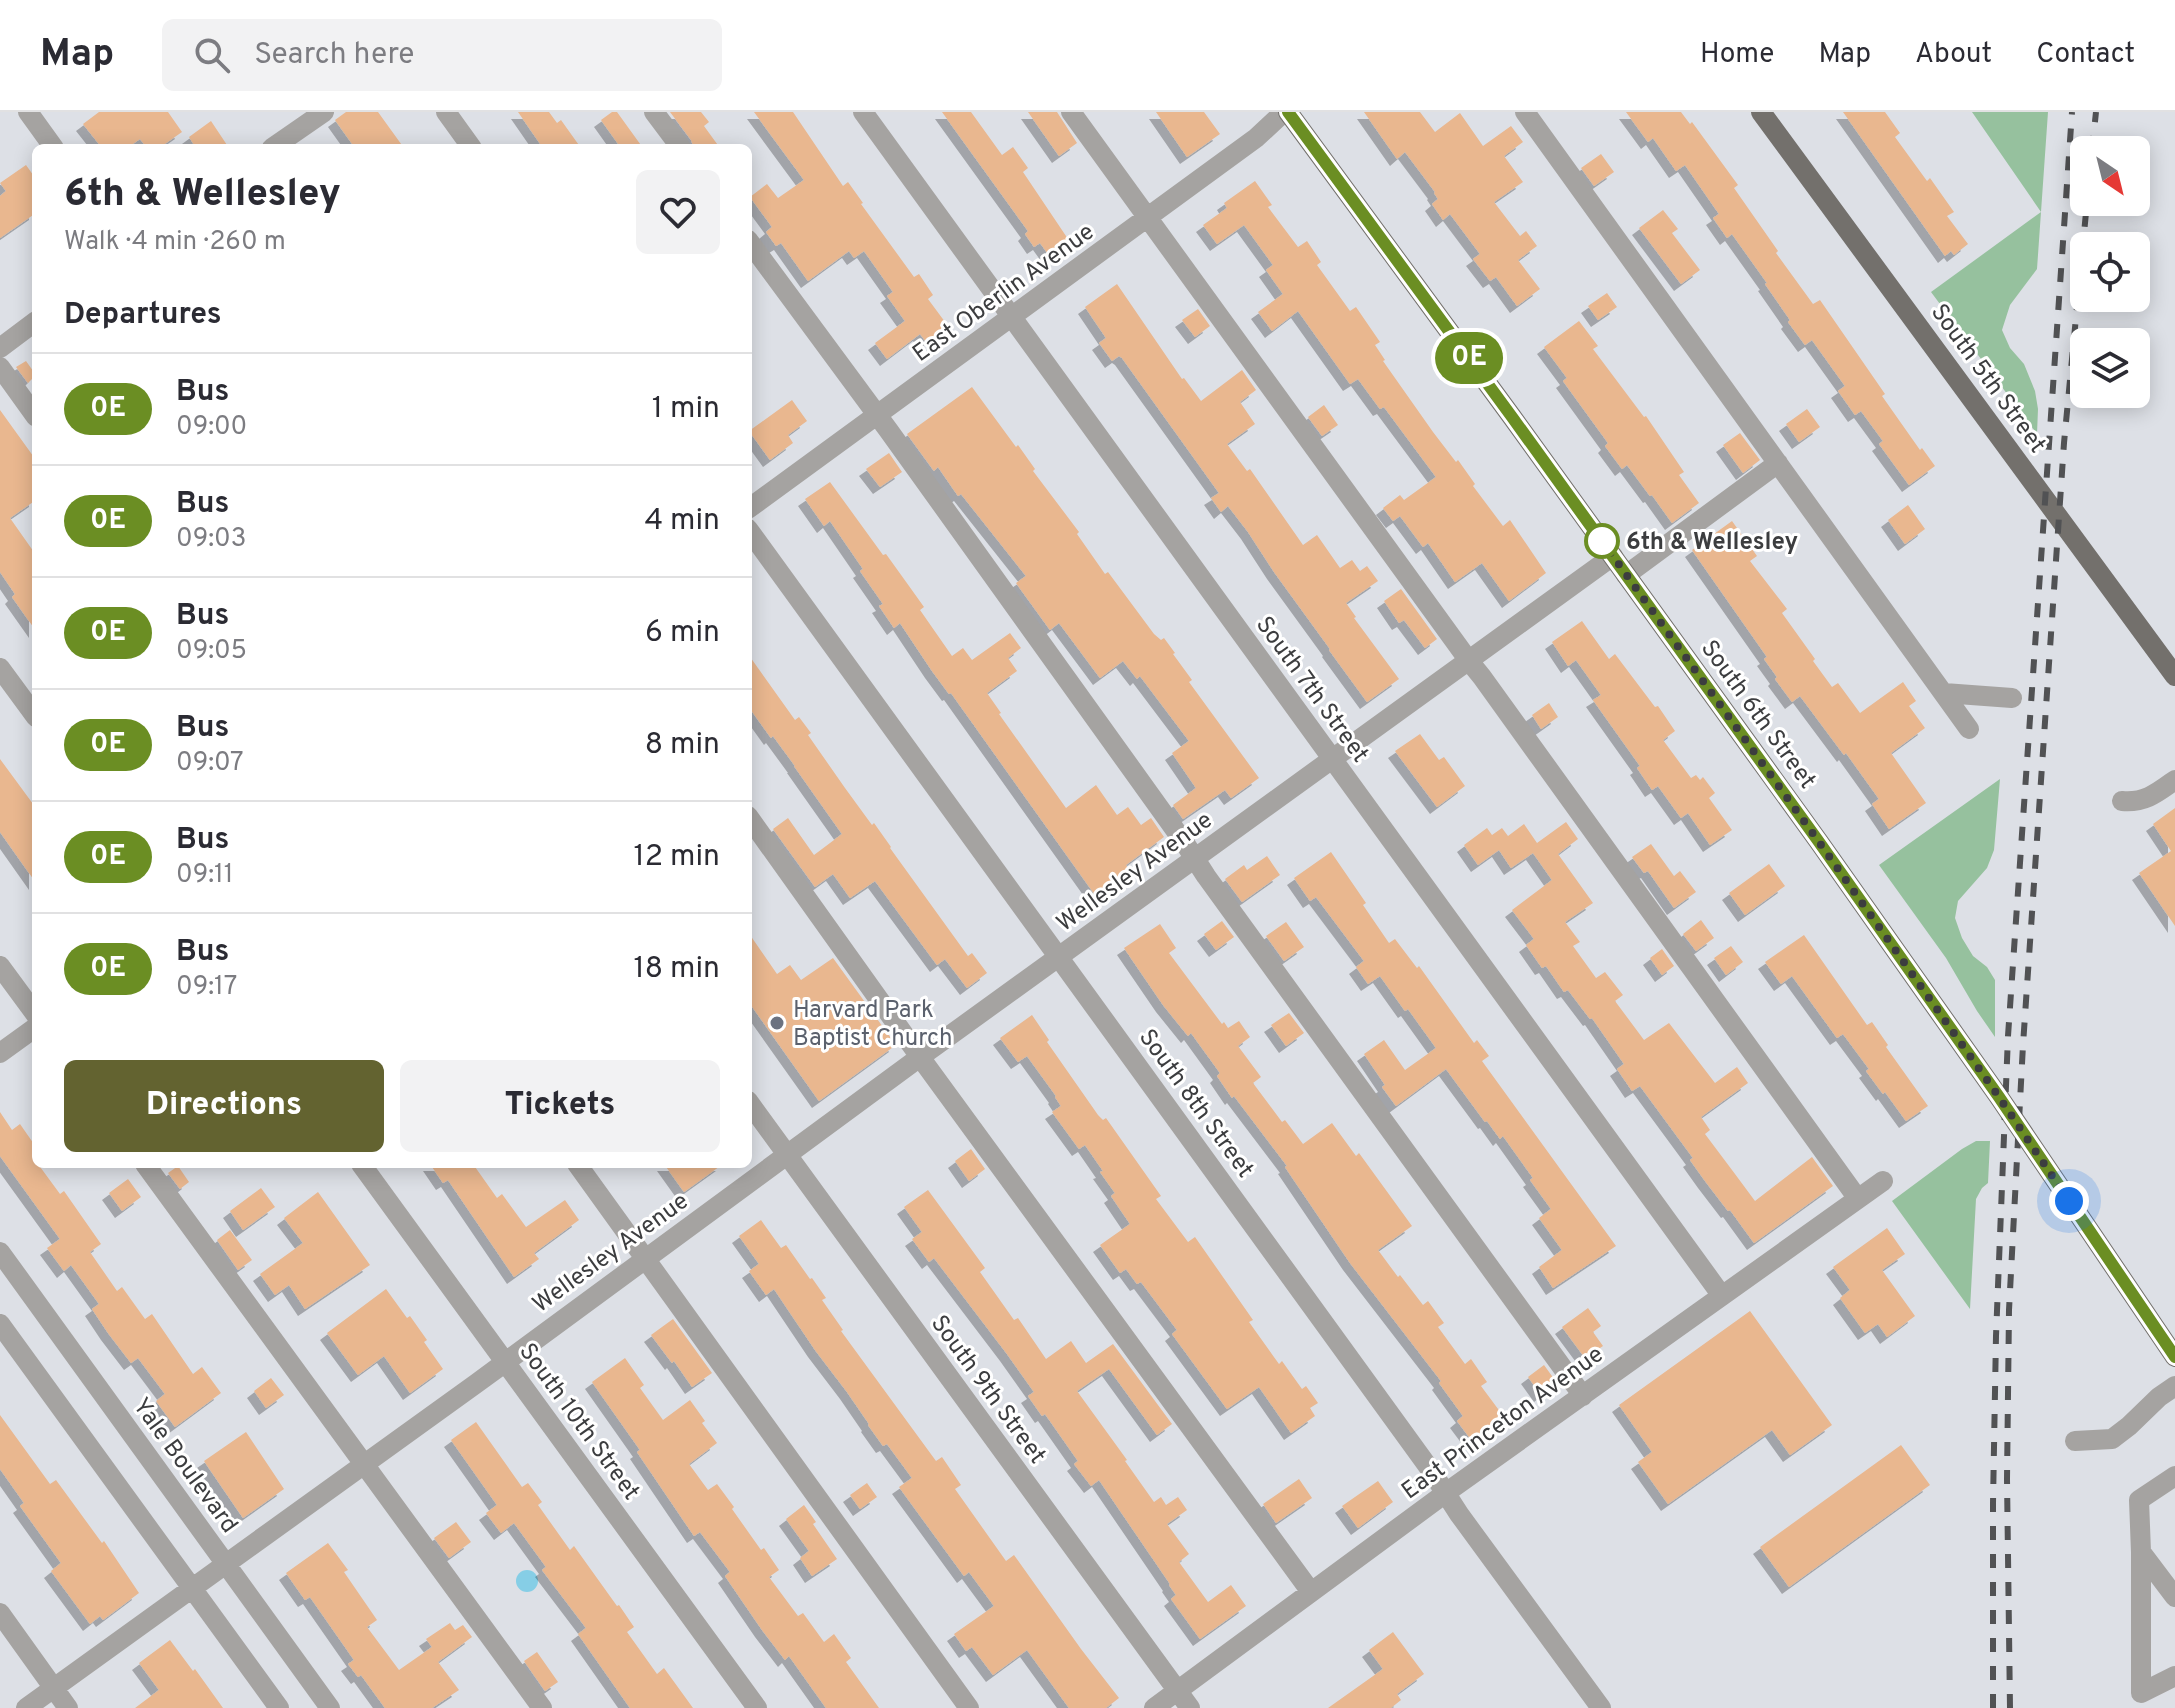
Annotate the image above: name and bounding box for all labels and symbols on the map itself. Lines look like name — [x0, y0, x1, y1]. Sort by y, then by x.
north arrow — [2070, 136, 2150, 216]
street label: East Oberlin Avenue — [908, 218, 1101, 370]
street label: South 5th Street — [1923, 299, 2052, 460]
line badge: 0E — [1433, 332, 1505, 384]
marker: 6th & Wellesley — [1585, 524, 1619, 558]
place label: 6th & Wellesley — [1626, 528, 1798, 558]
street label: South 7th Street — [1248, 611, 1374, 769]
street label: South 6th Street — [1693, 635, 1821, 795]
street label: Wellesley Avenue — [1051, 806, 1219, 939]
place label: Harvard Park Baptist Church — [793, 996, 953, 1054]
marker: Harvard Park Baptist Church — [768, 1014, 786, 1032]
street label: South 8th Street — [1131, 1024, 1259, 1184]
your location — [2049, 1181, 2089, 1221]
street label: Wellesley Avenue — [527, 1187, 695, 1320]
street label: South 9th Street — [923, 1310, 1051, 1470]
street label: South 10th Street — [511, 1338, 645, 1507]
street label: East Princeton Avenue — [1396, 1340, 1610, 1507]
street label: Yale Boulevard — [125, 1393, 243, 1540]

